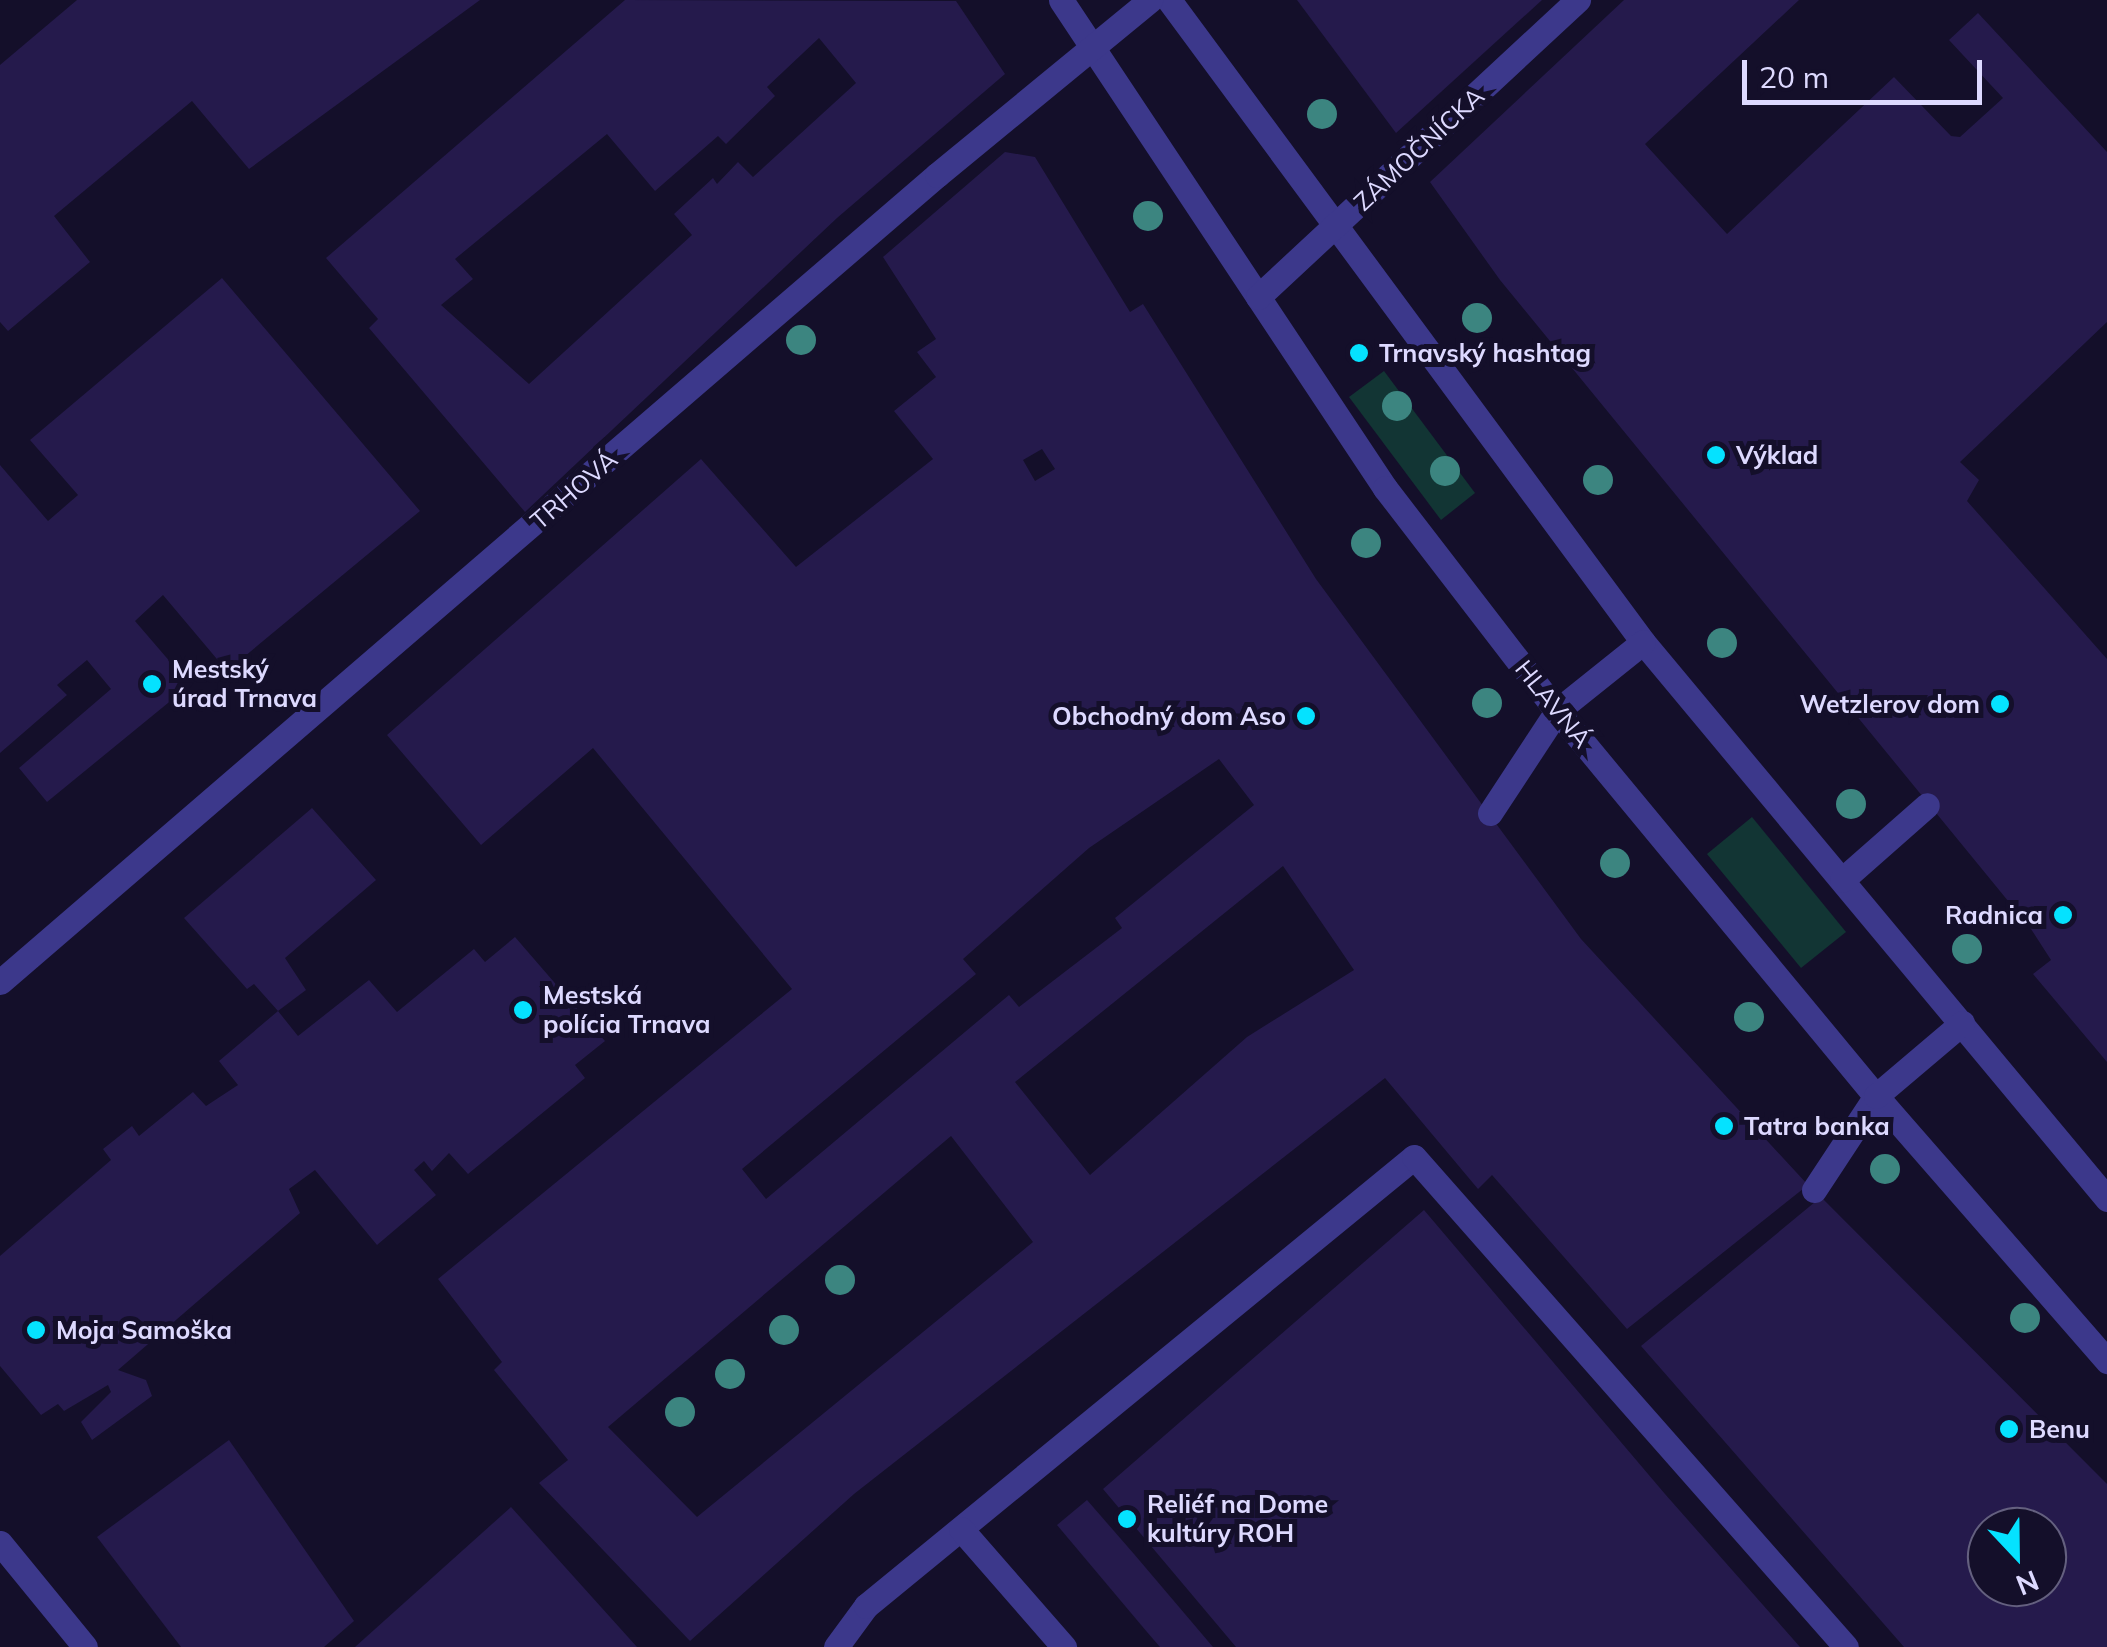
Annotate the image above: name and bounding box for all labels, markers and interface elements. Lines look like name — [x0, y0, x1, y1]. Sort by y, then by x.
scale bar — [1747, 40, 1987, 102]
text: 20 m — [1759, 58, 1829, 96]
street label: ZÁMOČNÍCKA — [1348, 81, 1490, 217]
place label: Trnavský hashtag — [1379, 338, 1591, 368]
marker: Trnavský hashtag — [1348, 342, 1370, 364]
place label: Výklad — [1736, 440, 1818, 470]
street label: TRHOVÁ — [525, 444, 623, 536]
marker: Výklad — [1705, 444, 1727, 466]
street label: HLAVNÁ — [1509, 654, 1597, 754]
place label: Mestský úrad Trnava — [172, 655, 317, 714]
marker: Mestský úrad Trnava — [141, 673, 163, 695]
place label: Wetzlerov dom — [1800, 689, 1980, 719]
marker: Wetzlerov dom — [1989, 693, 2011, 715]
place label: Obchodný dom Aso — [1052, 701, 1286, 731]
marker: Obchodný dom Aso — [1295, 705, 1317, 727]
place label: Radnica — [1945, 900, 2043, 930]
marker: Radnica — [2052, 904, 2074, 926]
place label: Mestská polícia Trnava — [543, 981, 710, 1040]
marker: Mestská polícia Trnava — [512, 999, 534, 1021]
place label: Tatra banka — [1744, 1111, 1890, 1141]
marker: Tatra banka — [1713, 1115, 1735, 1137]
place label: Moja Samoška — [56, 1315, 232, 1345]
marker: Moja Samoška — [25, 1319, 47, 1341]
place label: Benu — [2029, 1414, 2090, 1444]
marker: Benu — [1998, 1418, 2020, 1440]
place label: Reliéf na Dome kultúry ROH — [1147, 1490, 1328, 1549]
north arrow — [1967, 1507, 2067, 1607]
marker: Reliéf na Dome kultúry ROH — [1116, 1508, 1138, 1530]
text: N — [2011, 1563, 2044, 1604]

